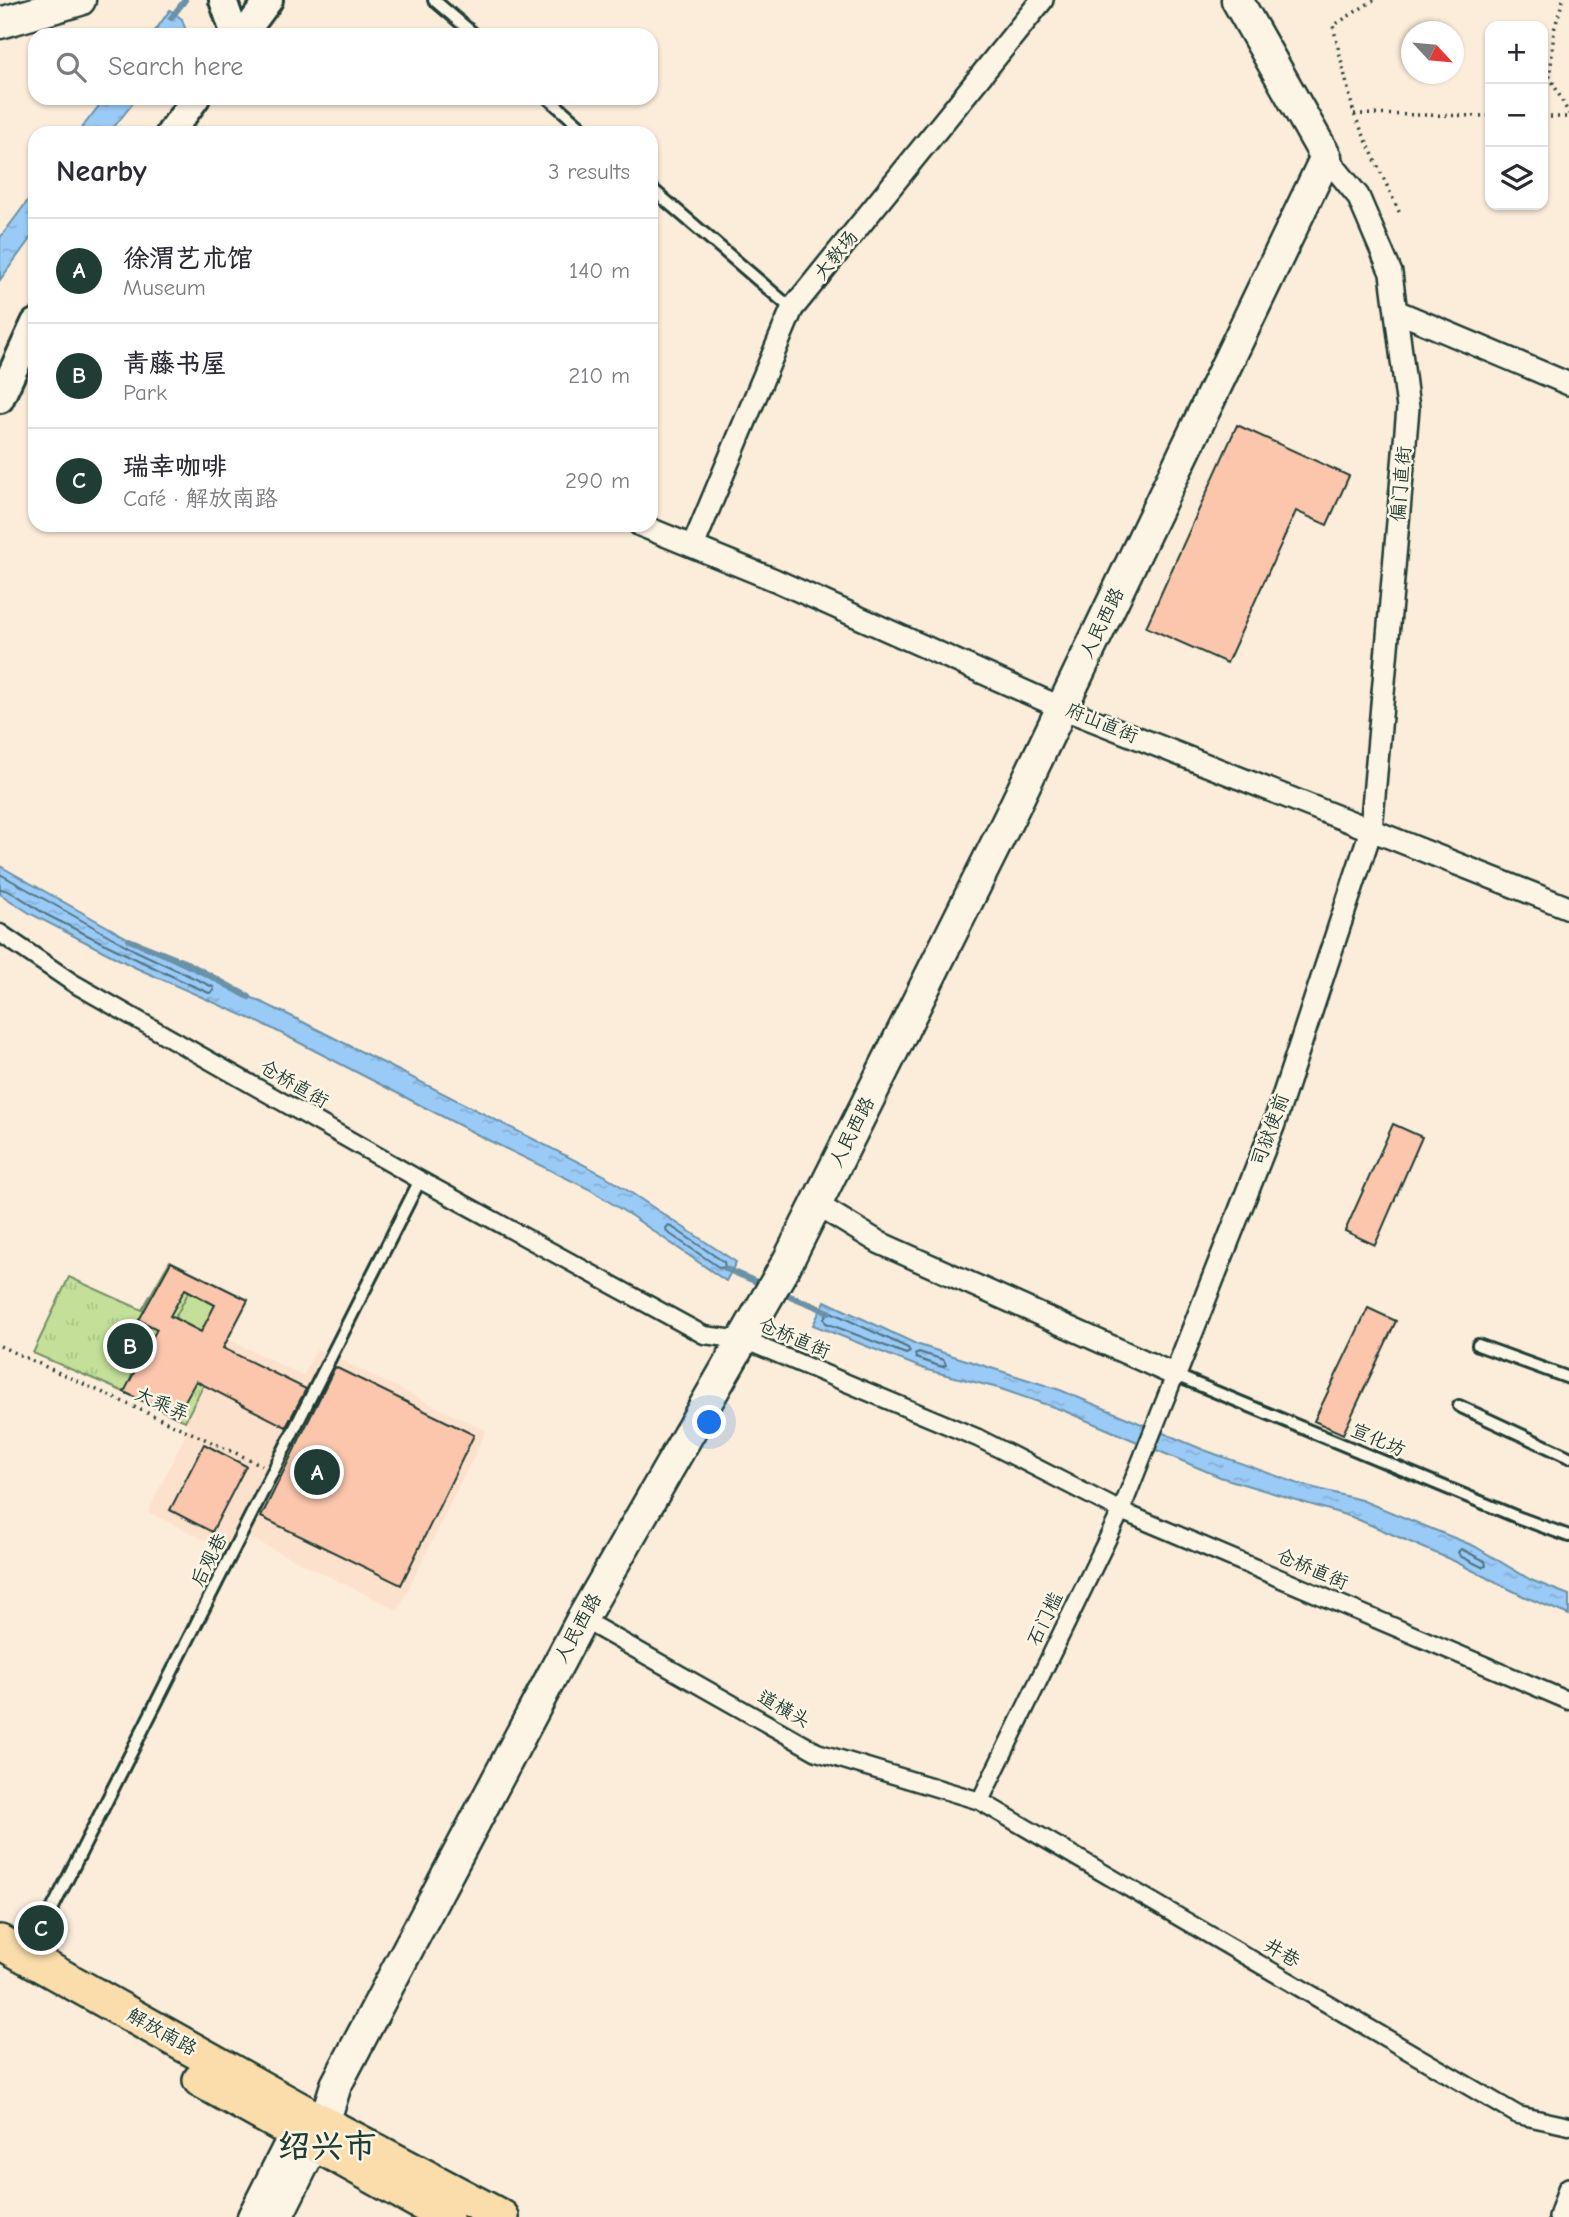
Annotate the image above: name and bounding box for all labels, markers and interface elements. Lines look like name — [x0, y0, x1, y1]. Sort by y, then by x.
north arrow — [1401, 21, 1464, 84]
map controls — [1485, 21, 1548, 210]
button: + — [1485, 21, 1548, 84]
search box — [28, 28, 658, 105]
icon: search — [52, 48, 90, 86]
text: Search here — [108, 52, 243, 82]
button: − — [1485, 84, 1548, 147]
button: layers — [1485, 147, 1548, 210]
text: Nearby — [56, 154, 147, 189]
text: 3 results — [548, 158, 630, 185]
street label: 大教场 — [810, 226, 862, 284]
text: 徐渭艺术馆 — [123, 244, 253, 274]
text: A — [73, 257, 85, 284]
text: 140 m — [569, 257, 630, 284]
text: Museum — [123, 274, 206, 301]
text: 青藤书屋 — [123, 349, 227, 379]
text: B — [72, 362, 86, 389]
text: 210 m — [568, 362, 630, 389]
text: Park — [123, 379, 167, 406]
street label: 偏门直街 — [1387, 445, 1415, 523]
text: 瑞幸咖啡 — [123, 452, 227, 482]
text: C — [72, 467, 86, 494]
text: 290 m — [565, 467, 630, 494]
text: Café · 解放南路 — [123, 485, 278, 512]
street label: 人民西路 — [1075, 584, 1129, 662]
street label: 府山直街 — [1063, 699, 1141, 747]
street label: 仓桥直街 — [256, 1055, 332, 1113]
street label: 司狱使前 — [1247, 1091, 1293, 1169]
street label: 人民西路 — [825, 1093, 879, 1171]
street label: 仓桥直街 — [755, 1313, 833, 1363]
pin: B — [107, 1320, 153, 1372]
street label: 大乘弄 — [131, 1382, 193, 1426]
your location — [692, 1405, 726, 1439]
street label: 宣化坊 — [1347, 1419, 1409, 1461]
pin: A — [294, 1446, 340, 1498]
street label: 后观巷 — [186, 1530, 232, 1590]
street label: 仓桥直街 — [1273, 1544, 1351, 1594]
street label: 人民西路 — [550, 1589, 606, 1667]
street label: 石门槛 — [1023, 1589, 1067, 1649]
street label: 道横头 — [754, 1686, 814, 1732]
pin: C — [18, 1902, 64, 1954]
street label: 井巷 — [1260, 1934, 1304, 1972]
street label: 解放南路 — [123, 2004, 201, 2060]
district label: 绍兴市 — [278, 2127, 377, 2165]

